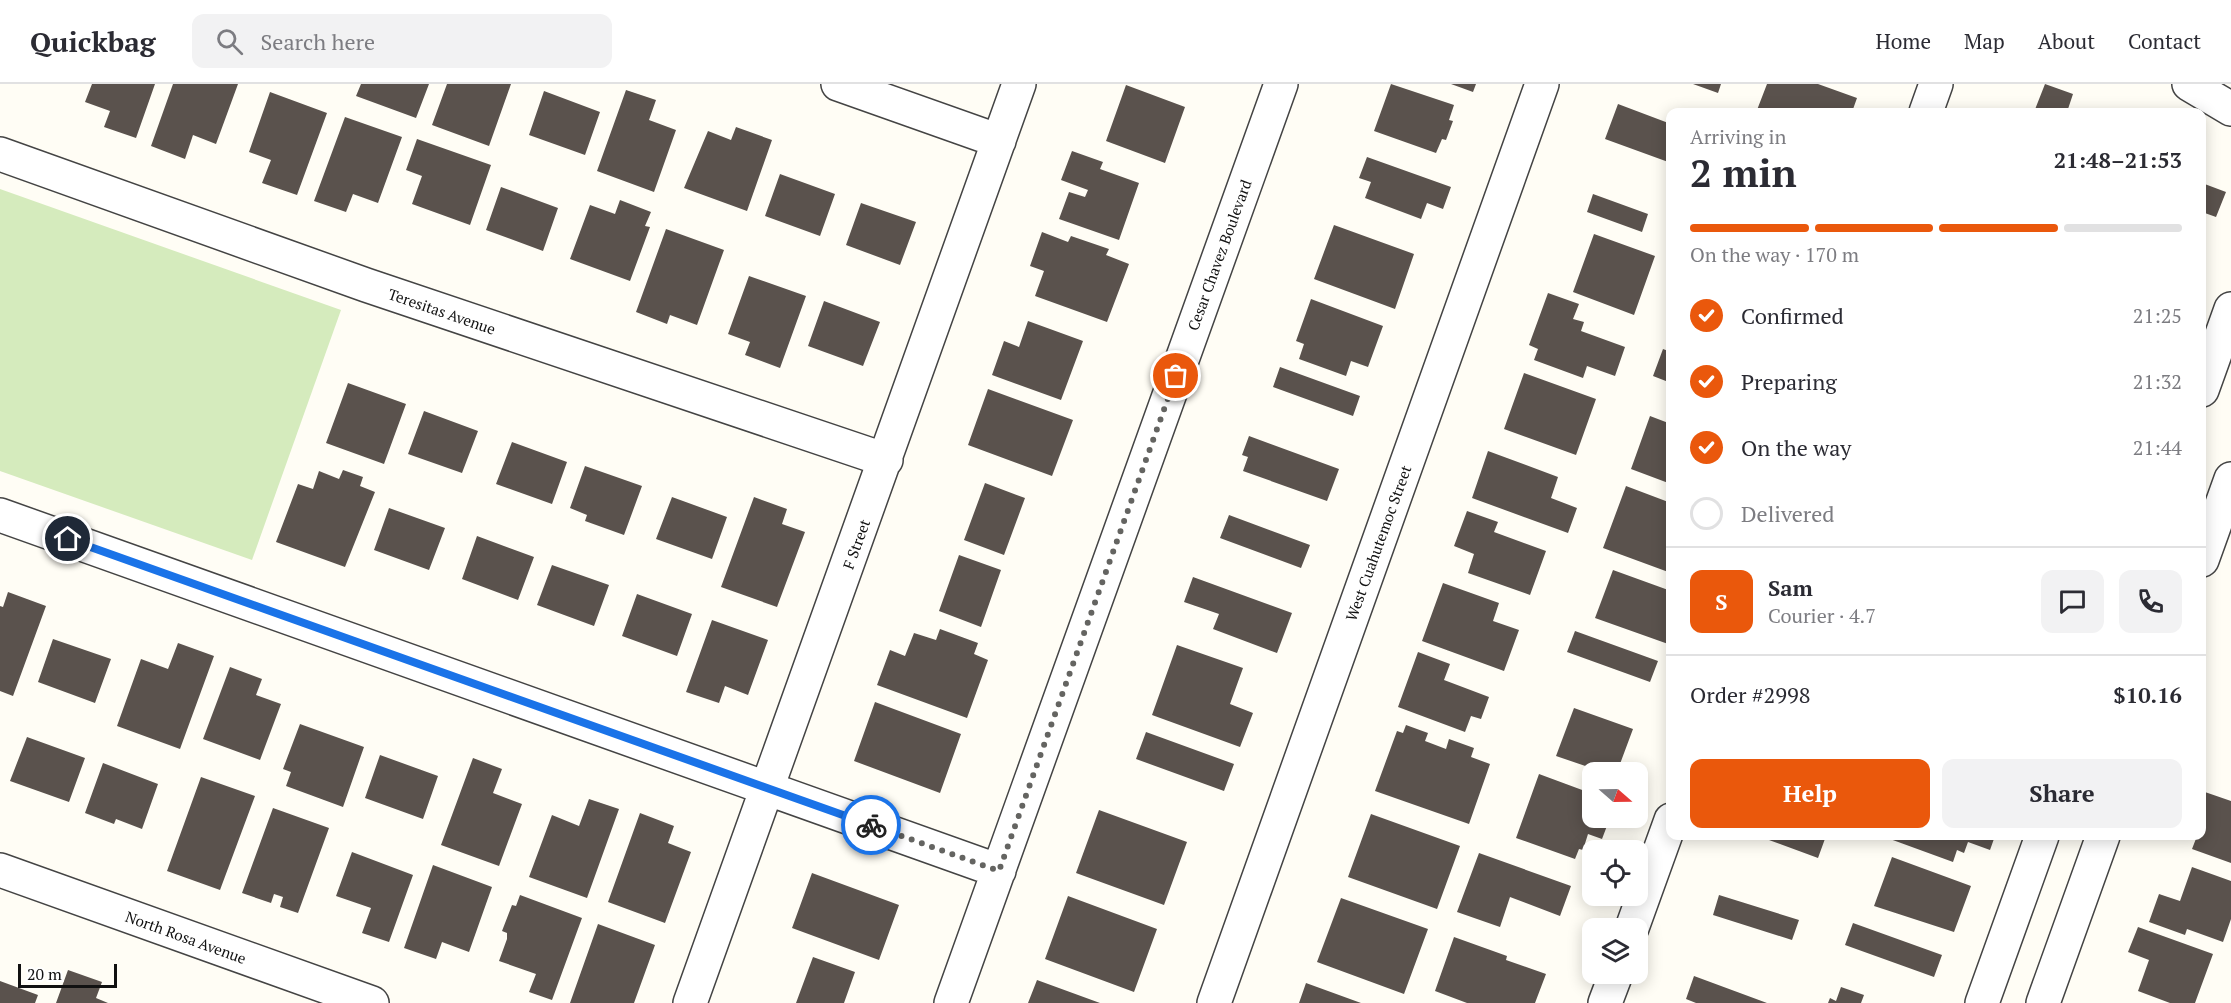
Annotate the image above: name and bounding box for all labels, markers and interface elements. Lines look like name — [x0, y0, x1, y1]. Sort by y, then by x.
search box — [192, 14, 612, 68]
text: Quickbag — [30, 23, 156, 60]
icon: search — [213, 25, 246, 58]
text: Search here — [261, 27, 375, 56]
text: Home — [1875, 27, 1931, 55]
text: Map — [1964, 27, 2005, 55]
text: About — [2038, 27, 2095, 55]
text: Contact — [2128, 27, 2201, 55]
text: Arriving in — [1690, 123, 1786, 150]
text: 21:48–21:53 — [2054, 145, 2182, 174]
text: 2 min — [1690, 146, 1797, 198]
street label: Cesar Chavez Boulevard — [1182, 177, 1256, 333]
text: On the way · 170 m — [1690, 241, 1859, 268]
street label: Teresitas Avenue — [386, 283, 498, 339]
icon: check — [1690, 299, 1723, 332]
text: Confirmed — [1741, 301, 1844, 330]
text: 21:25 — [2133, 302, 2182, 329]
pin — [1150, 350, 1201, 401]
icon: bag — [1159, 359, 1192, 392]
icon: check — [1690, 365, 1723, 398]
text: Preparing — [1741, 367, 1837, 396]
text: 21:32 — [2133, 368, 2182, 395]
icon: check — [1690, 431, 1723, 464]
text: On the way — [1741, 433, 1851, 462]
text: 21:44 — [2133, 434, 2182, 461]
street label: West Cuahutemoc Street — [1340, 462, 1416, 624]
text: Delivered — [1741, 499, 1834, 528]
pin — [42, 513, 93, 564]
street label: F Street — [838, 516, 874, 572]
icon: home — [51, 522, 84, 555]
button: chat — [2041, 570, 2104, 633]
button: phone — [2119, 570, 2182, 633]
text: Sam — [1768, 573, 1813, 602]
text: S — [1715, 587, 1728, 616]
text: Courier · 4.7 — [1768, 602, 1876, 629]
text: Order #2998 — [1690, 680, 1810, 709]
text: $10.16 — [2113, 680, 2182, 709]
button: Help — [1690, 759, 1930, 828]
button: Share — [1942, 759, 2182, 828]
north arrow — [1582, 762, 1648, 828]
map controls — [1582, 762, 1648, 984]
courier — [841, 795, 901, 855]
icon: bike — [855, 809, 888, 842]
button: locate — [1582, 840, 1648, 906]
street label: North Rosa Avenue — [123, 906, 249, 968]
button: layers — [1582, 918, 1648, 984]
scale bar — [18, 961, 117, 988]
text: 20 m — [27, 963, 62, 985]

